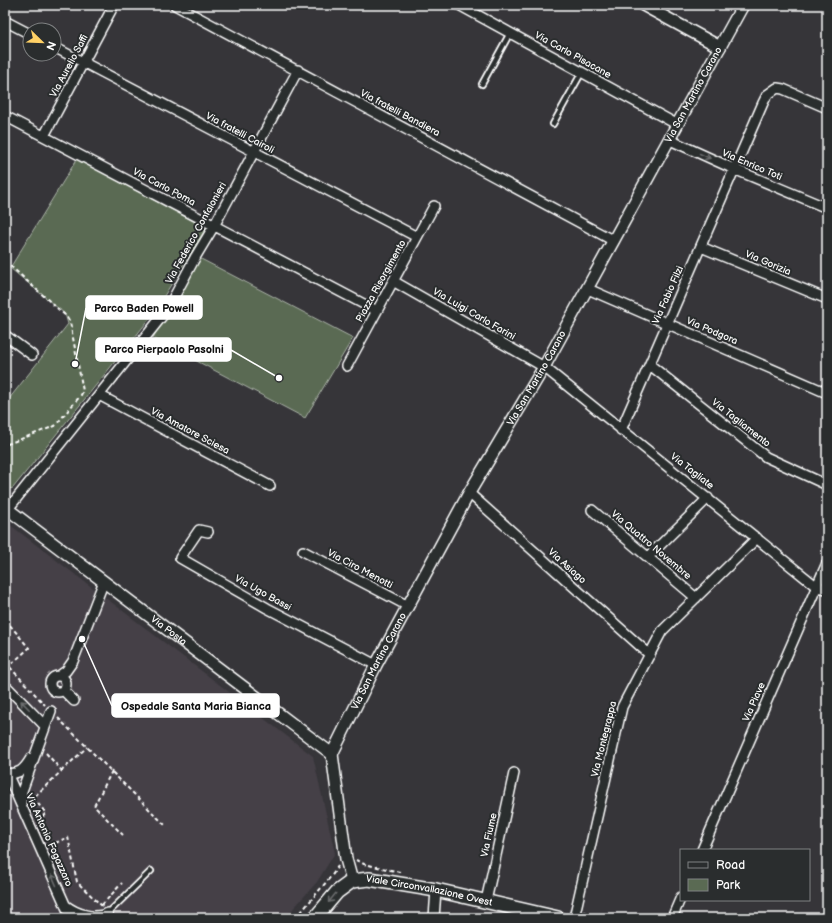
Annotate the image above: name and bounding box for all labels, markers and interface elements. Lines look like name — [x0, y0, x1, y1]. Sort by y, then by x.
north arrow — [22, 22, 62, 62]
street label: Via Carlo Pisacane — [533, 29, 613, 81]
street label: Via Aurelio Saffi — [47, 33, 91, 99]
text: N — [43, 39, 58, 52]
street label: Via San Martino Carano — [662, 45, 725, 145]
street label: Via fratelli Bandiera — [358, 87, 442, 139]
street label: Via fratelli Cairoli — [204, 110, 276, 156]
street label: Via Enrico Toti — [720, 147, 784, 183]
one-way arrow — [699, 153, 711, 160]
street label: Via Carlo Poma — [131, 165, 198, 209]
street label: Via Federico Confalonieri — [163, 180, 229, 286]
street label: Piazza Risorgimento — [353, 238, 409, 324]
street label: Via Gorizia — [743, 248, 793, 278]
street label: Via Fabio Filzi — [650, 264, 686, 326]
street label: Via Luigi Carlo Farini — [430, 285, 518, 343]
callout: Parco Baden Powell — [86, 296, 202, 319]
text: Parco Baden Powell — [94, 302, 194, 315]
street label: Via Podgora — [684, 315, 740, 347]
street label: Via San Martino Carano — [504, 329, 569, 428]
callout: Parco Pierpaolo Pasolni — [96, 338, 231, 361]
text: Parco Pierpaolo Pasolni — [104, 343, 224, 356]
street label: Via Tagliamento — [709, 396, 773, 450]
street label: Via Amatore Sciesa — [149, 405, 232, 457]
street label: Via Tagliate — [668, 450, 716, 492]
street label: Via Quattro Novembre — [608, 508, 694, 582]
street label: Via Asiago — [546, 546, 589, 586]
street label: Via Ciro Menotti — [325, 547, 395, 591]
street label: Via Ugo Bassi — [232, 572, 294, 614]
street label: Via San Martino Carano — [349, 610, 409, 712]
street label: Via Posta — [148, 613, 189, 648]
street label: Via Piave — [740, 680, 768, 724]
callout: Ospedale Santa Maria Bianca — [112, 694, 279, 717]
one-way arrow — [20, 700, 30, 710]
text: Ospedale Santa Maria Bianca — [121, 700, 271, 713]
street label: Via Montegrappa — [589, 700, 619, 778]
street label: Via Antonio Fogazzaro — [23, 792, 75, 889]
street label: Via Fiume — [478, 812, 500, 858]
legend — [680, 849, 810, 901]
text: Road — [716, 858, 745, 873]
street label: Viale Circonvallazione Ovest — [365, 873, 493, 909]
one-way arrow — [50, 875, 57, 887]
text: Park — [716, 878, 740, 893]
one-way arrow — [327, 892, 336, 903]

